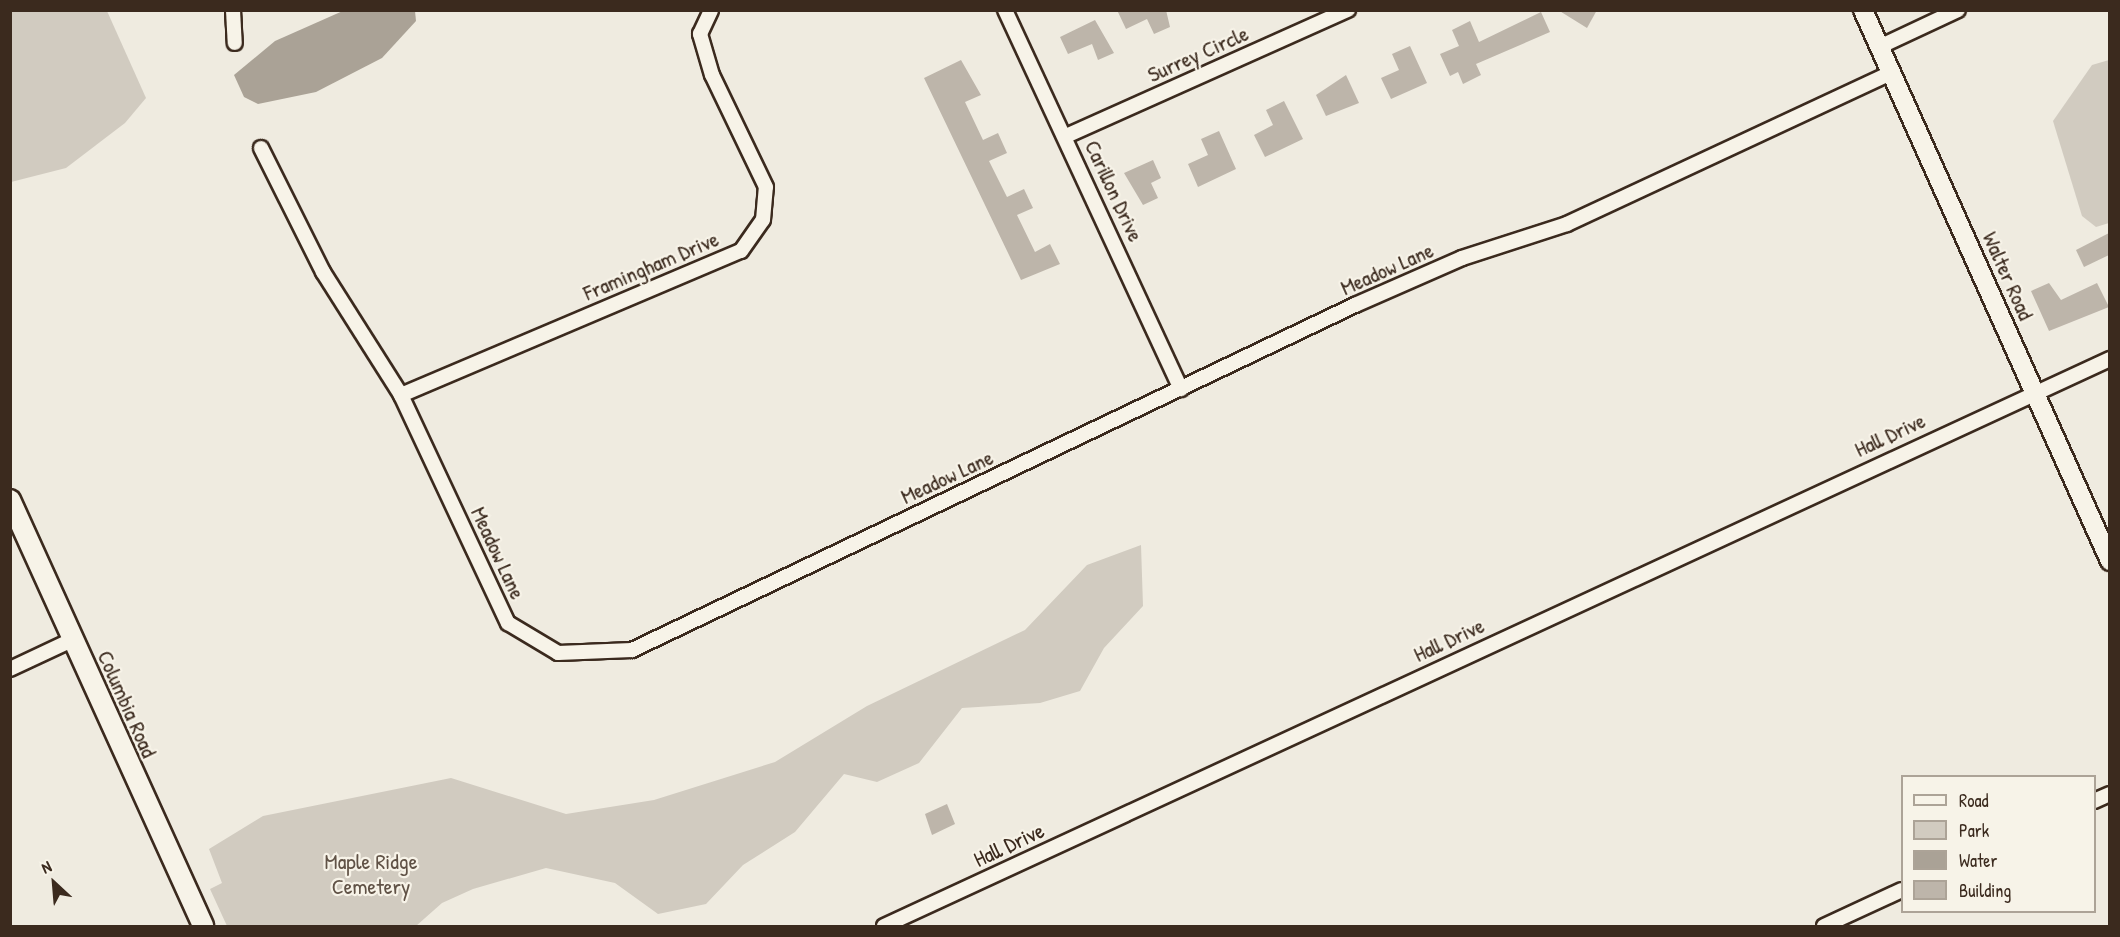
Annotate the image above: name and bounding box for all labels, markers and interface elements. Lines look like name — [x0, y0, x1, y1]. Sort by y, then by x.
street label: Surrey Circle — [1144, 20, 1252, 88]
street label: Carillon Drive — [1079, 136, 1149, 246]
street label: Framingham Drive — [579, 226, 723, 306]
street label: Walter Road — [1977, 228, 2039, 324]
street label: Meadow Lane — [1337, 237, 1437, 301]
street label: Hall Drive — [1850, 407, 1930, 463]
street label: Meadow Lane — [897, 444, 997, 510]
street label: Meadow Lane — [465, 503, 531, 603]
street label: Hall Drive — [1409, 612, 1489, 668]
street label: Columbia Road — [92, 646, 162, 762]
legend — [1901, 775, 2096, 913]
text: Road — [1959, 788, 1989, 813]
street label: Hall Drive — [969, 817, 1049, 873]
text: Park — [1959, 818, 1989, 843]
park label: Maple Ridge Cemetery — [325, 848, 417, 900]
text: Water — [1959, 848, 1997, 873]
north arrow — [24, 853, 84, 913]
text: N — [37, 855, 55, 879]
text: Building — [1959, 878, 2011, 903]

